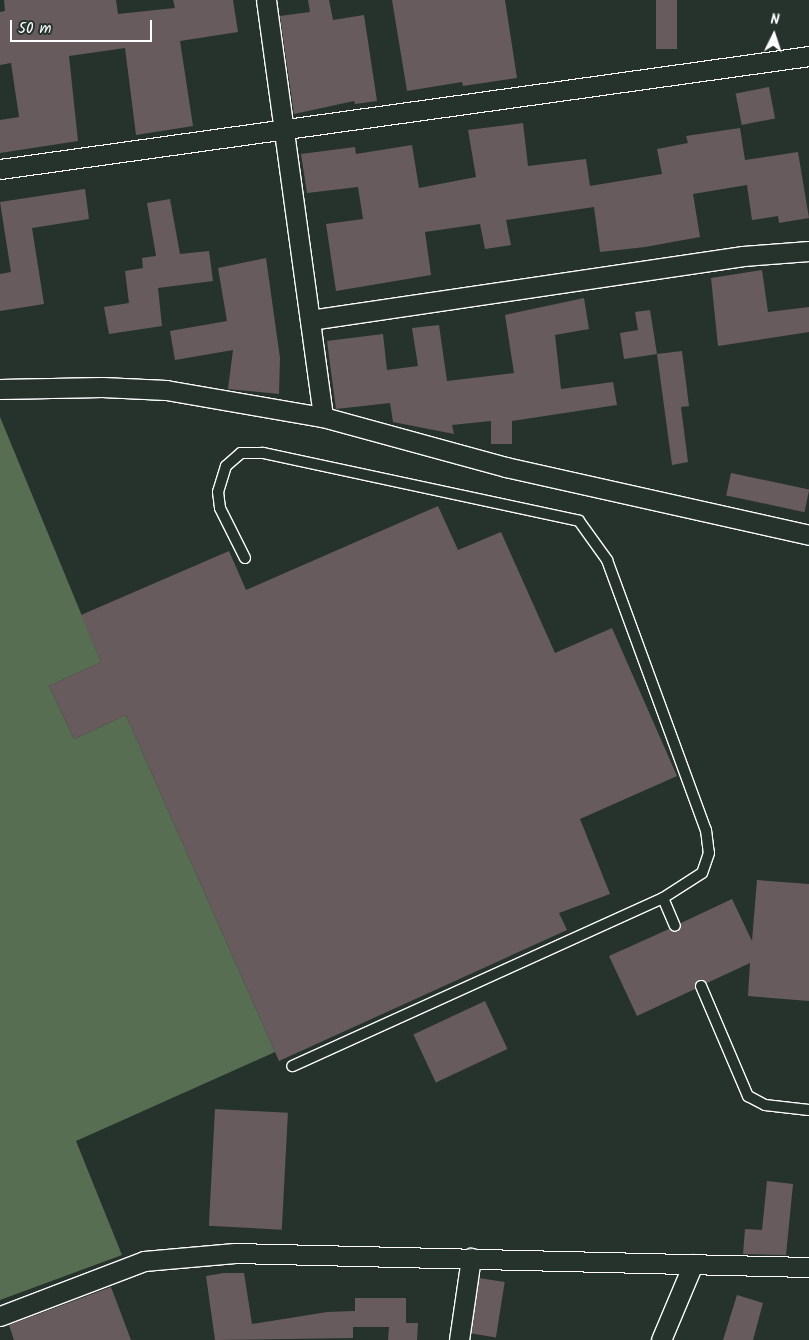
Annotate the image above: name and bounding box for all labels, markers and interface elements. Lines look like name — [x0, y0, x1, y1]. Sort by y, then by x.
text: N — [770, 9, 780, 31]
scale bar — [12, 10, 155, 42]
north arrow — [749, 10, 799, 60]
text: 50 m — [18, 17, 52, 41]

